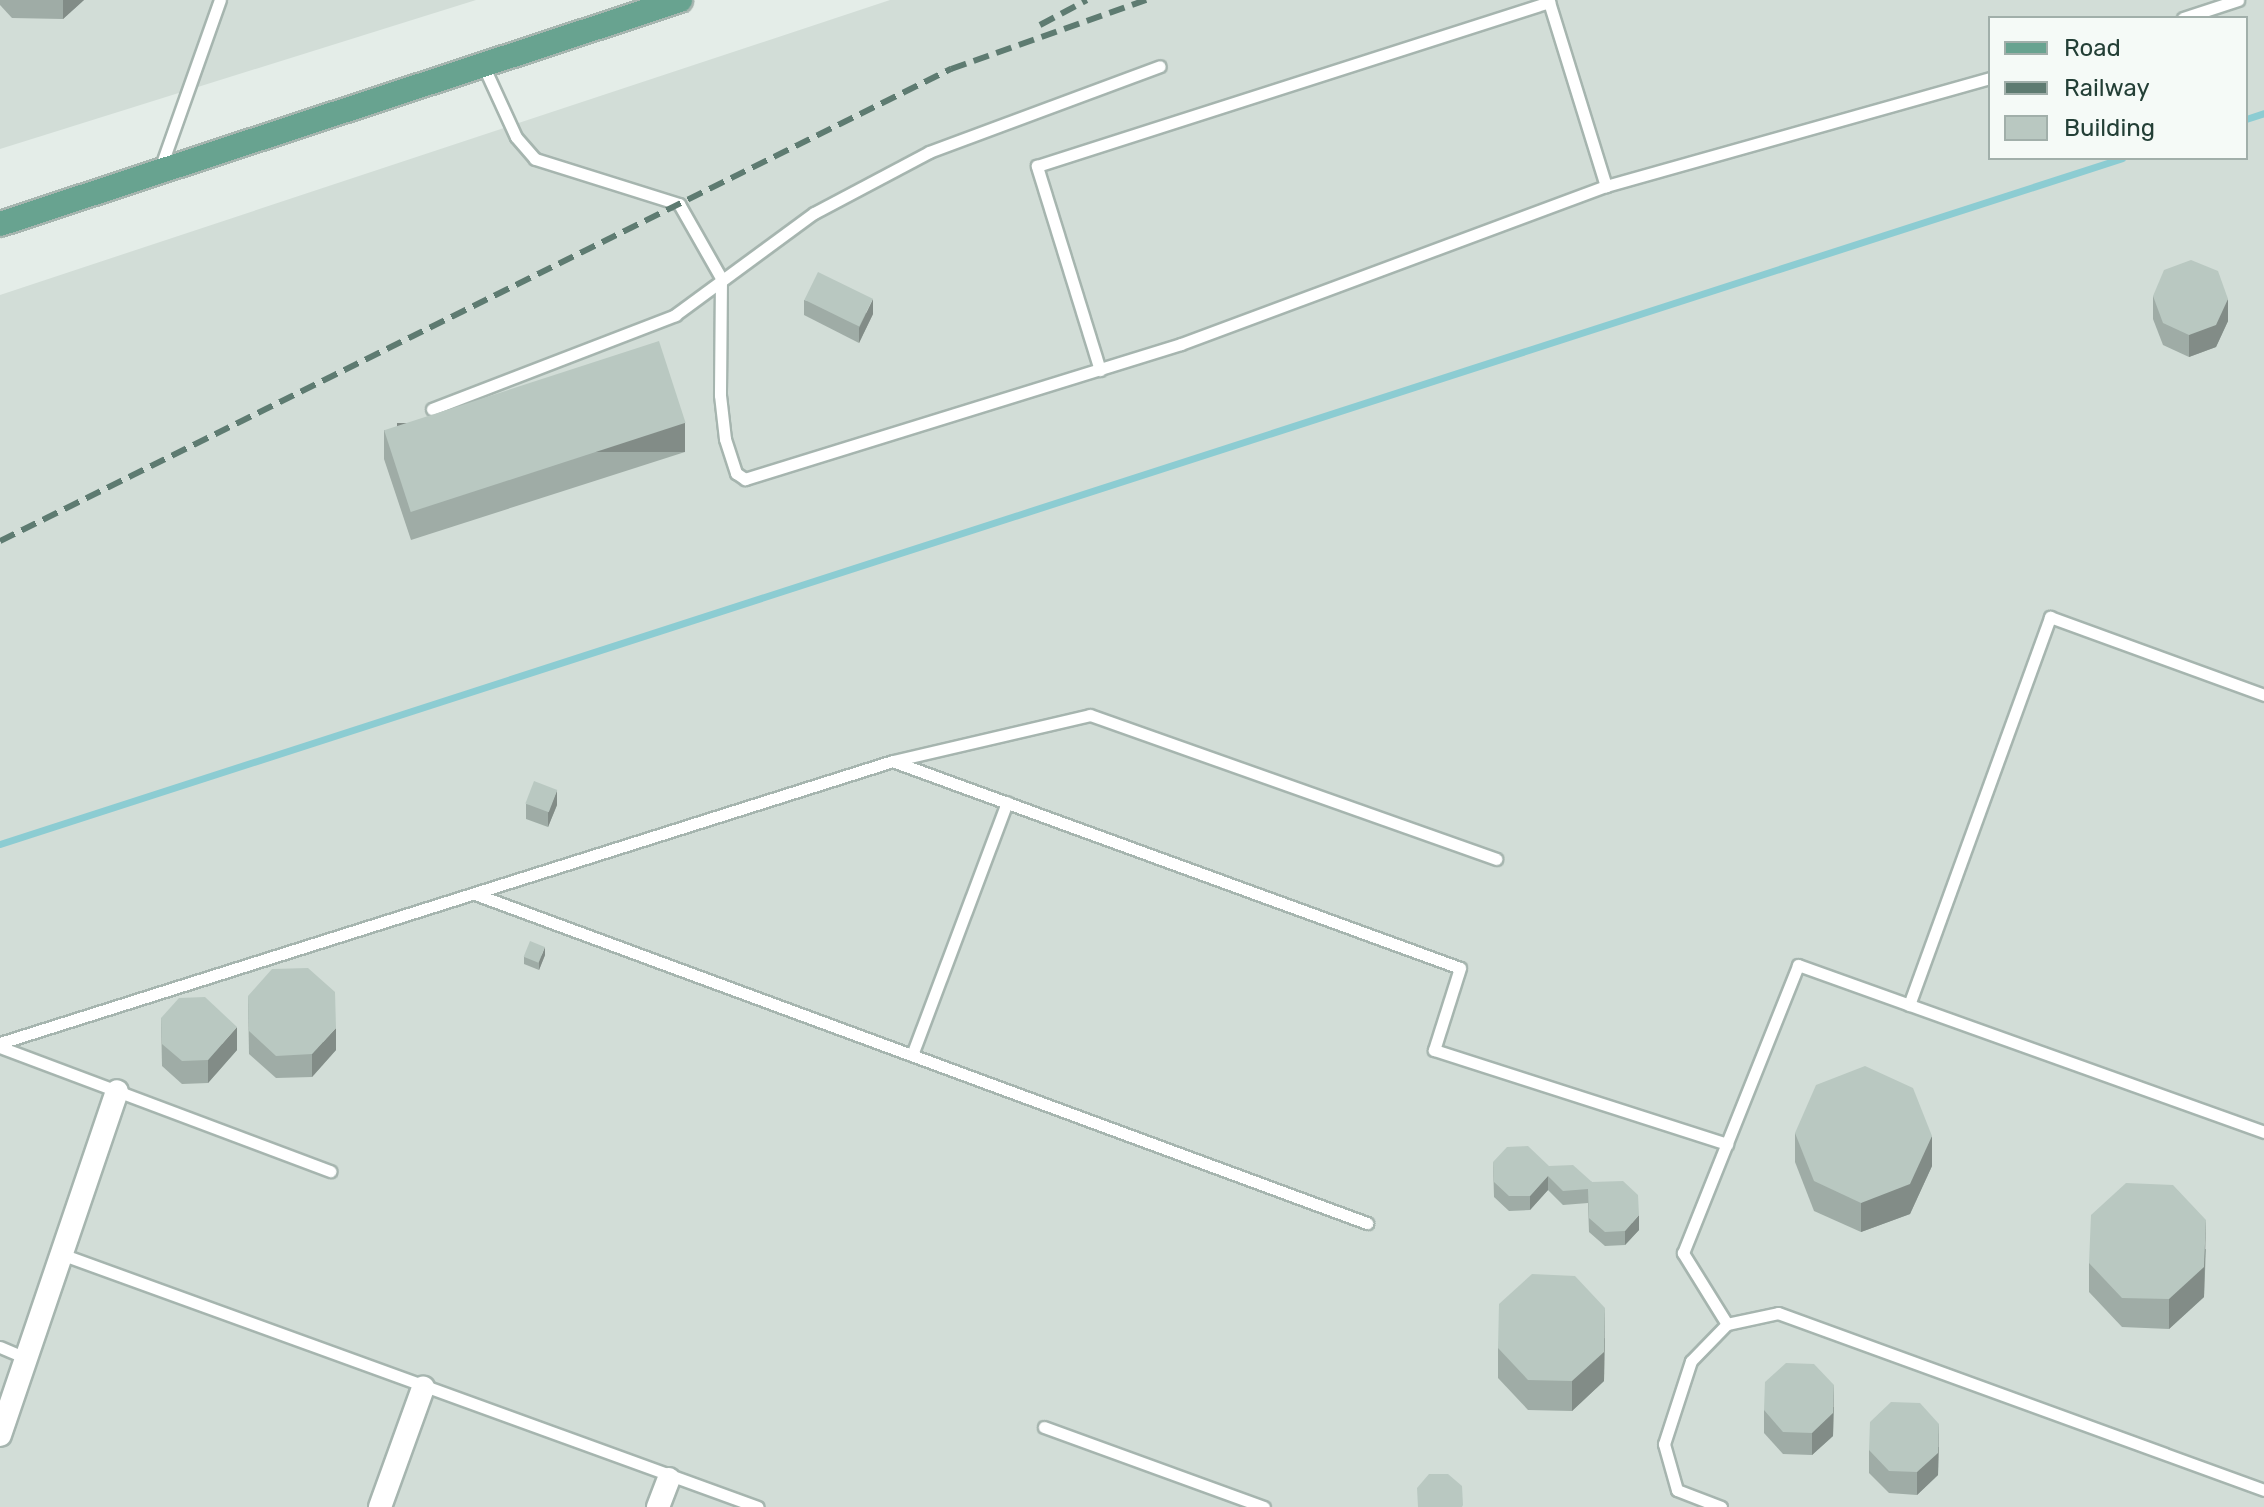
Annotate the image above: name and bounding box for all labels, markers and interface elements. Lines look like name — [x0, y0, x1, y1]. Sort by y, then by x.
legend — [1988, 16, 2248, 160]
text: Road — [2064, 34, 2121, 62]
text: Railway — [2064, 74, 2150, 102]
text: Building — [2064, 114, 2155, 142]

